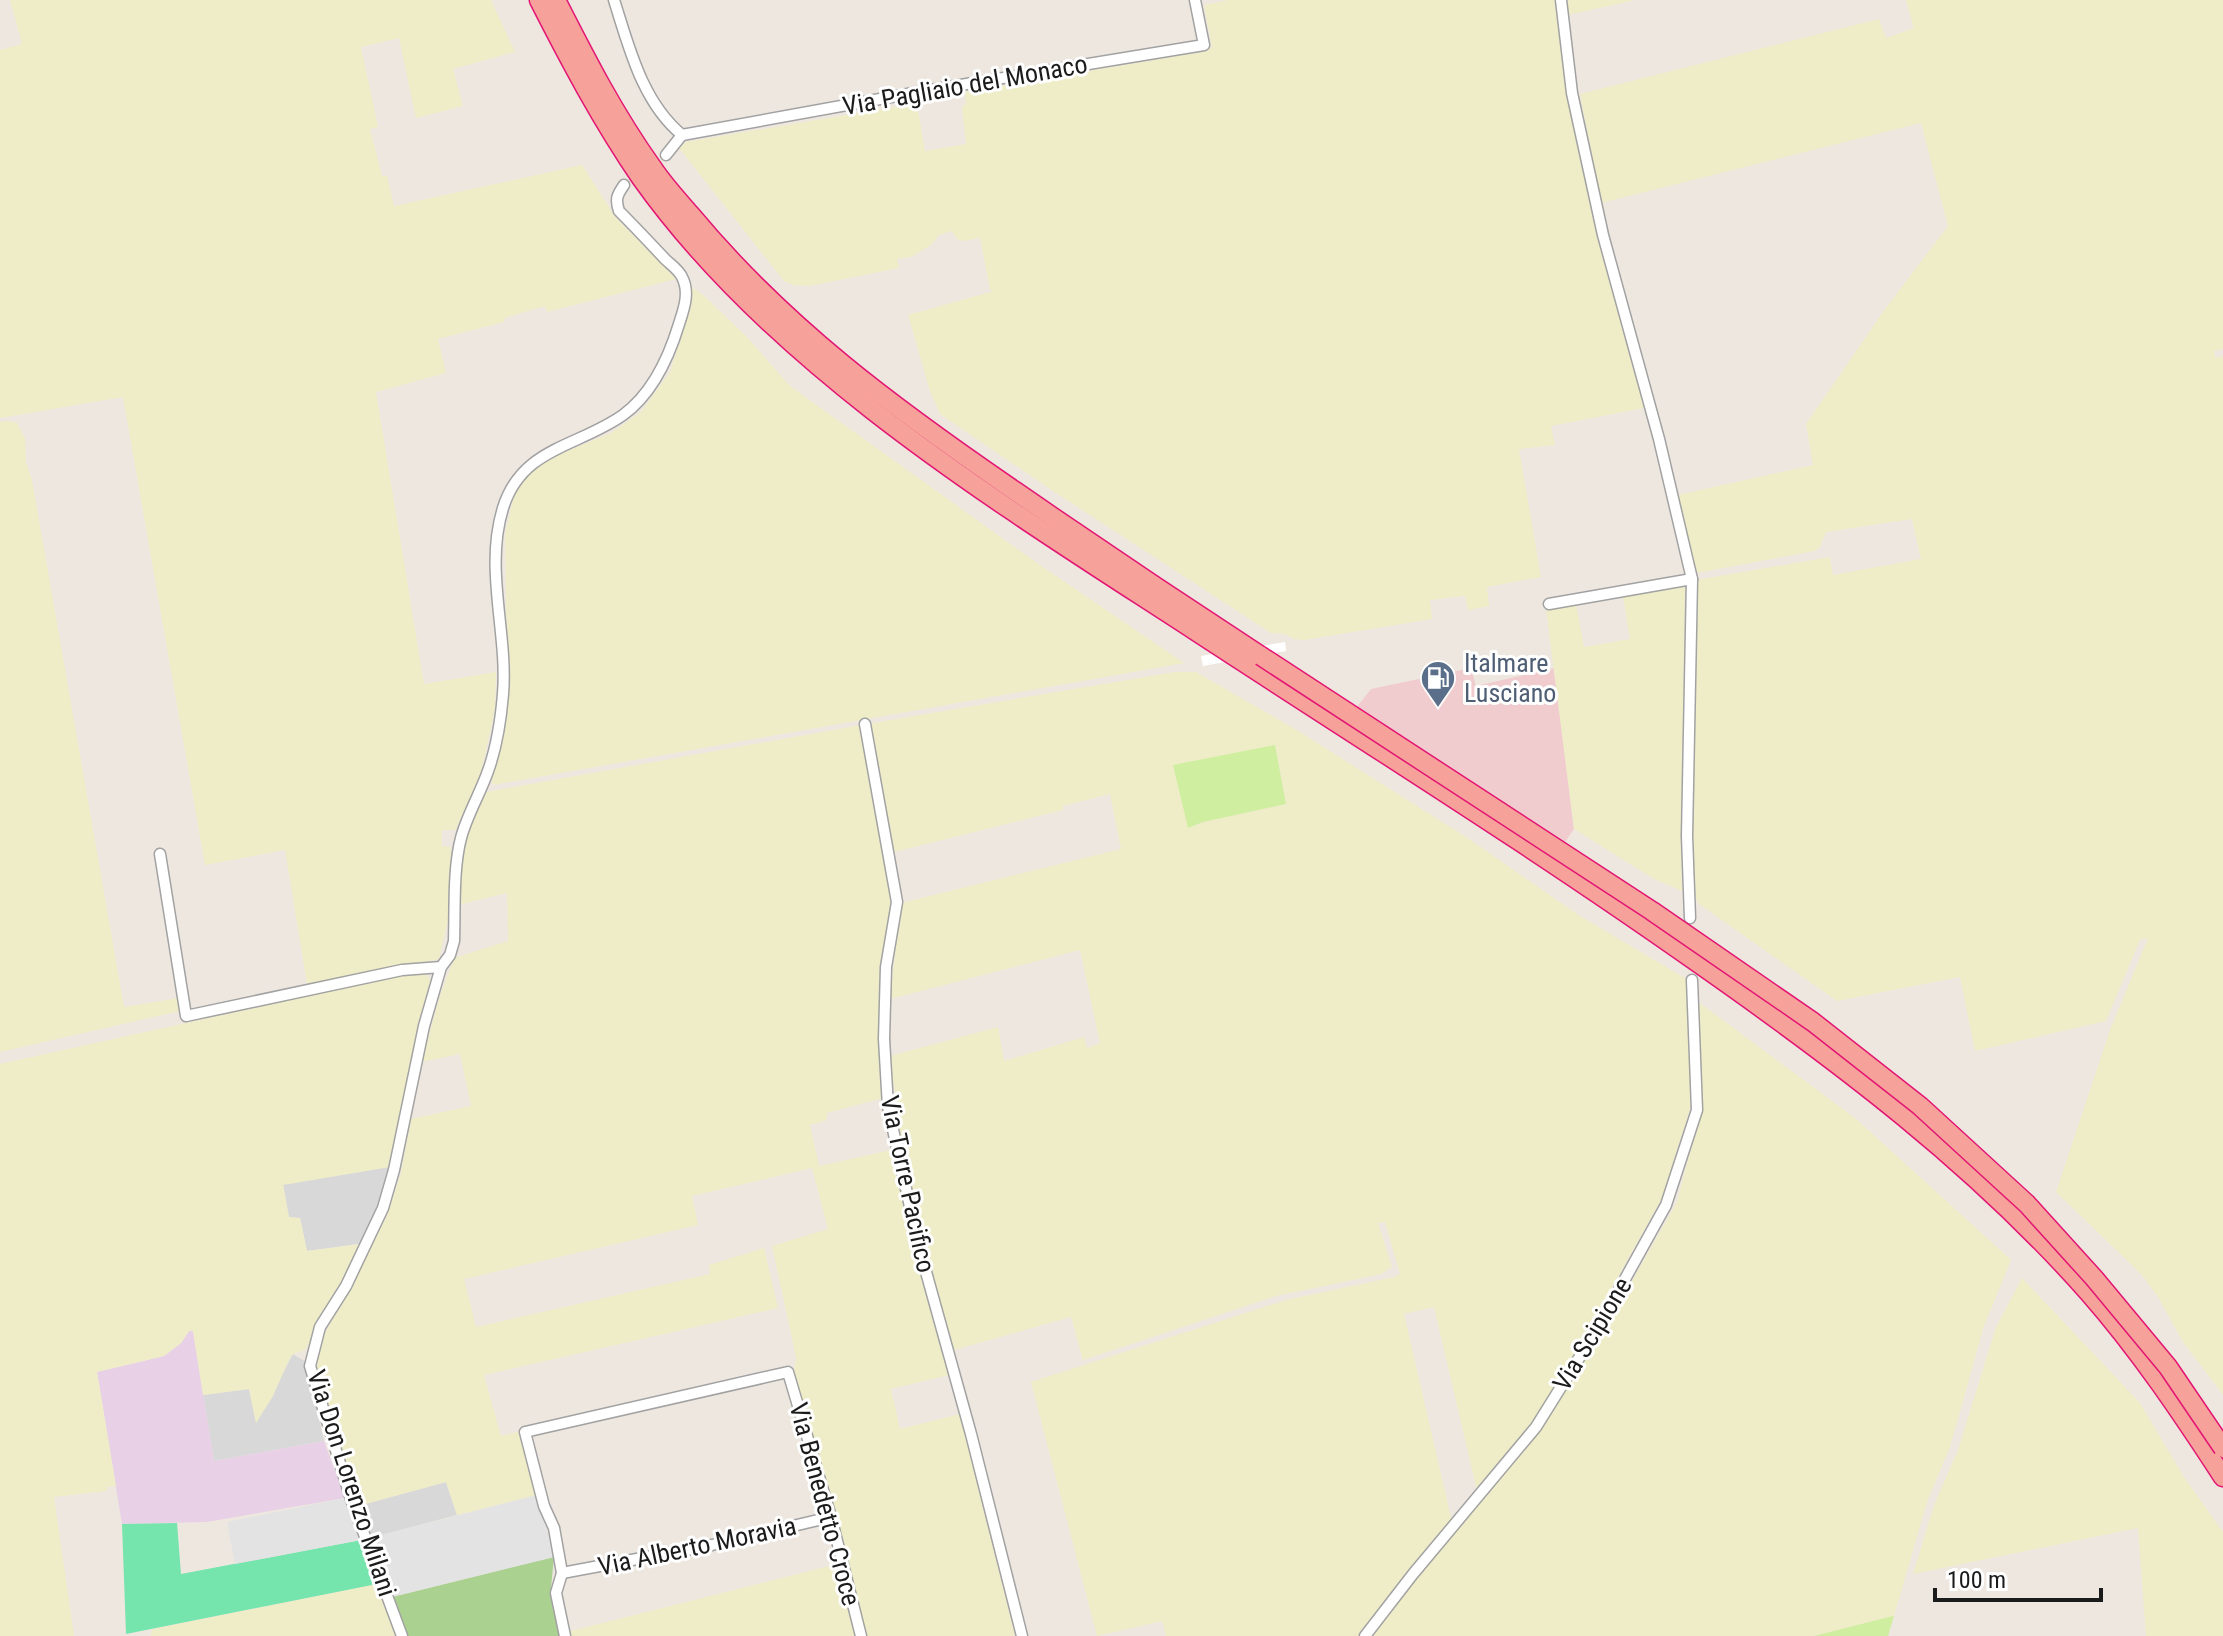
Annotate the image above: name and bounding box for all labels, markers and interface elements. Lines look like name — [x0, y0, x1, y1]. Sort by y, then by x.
street label: Via Pagliaio del Monaco — [840, 49, 1090, 121]
place label: Italmare Lusciano — [1464, 648, 1556, 708]
fuel station icon: Italmare Lusciano — [1419, 659, 1457, 709]
street label: Via Torre Pacifico — [875, 1093, 941, 1275]
street label: Via Scipione — [1546, 1272, 1638, 1396]
street label: Via Don Lorenzo Milani — [301, 1366, 403, 1600]
street label: Via Benedetto Croce — [783, 1399, 867, 1609]
street label: Via Alberto Moravia — [595, 1510, 799, 1582]
scale bar — [1935, 1552, 2101, 1602]
text: 100 m — [1947, 1566, 2006, 1594]

